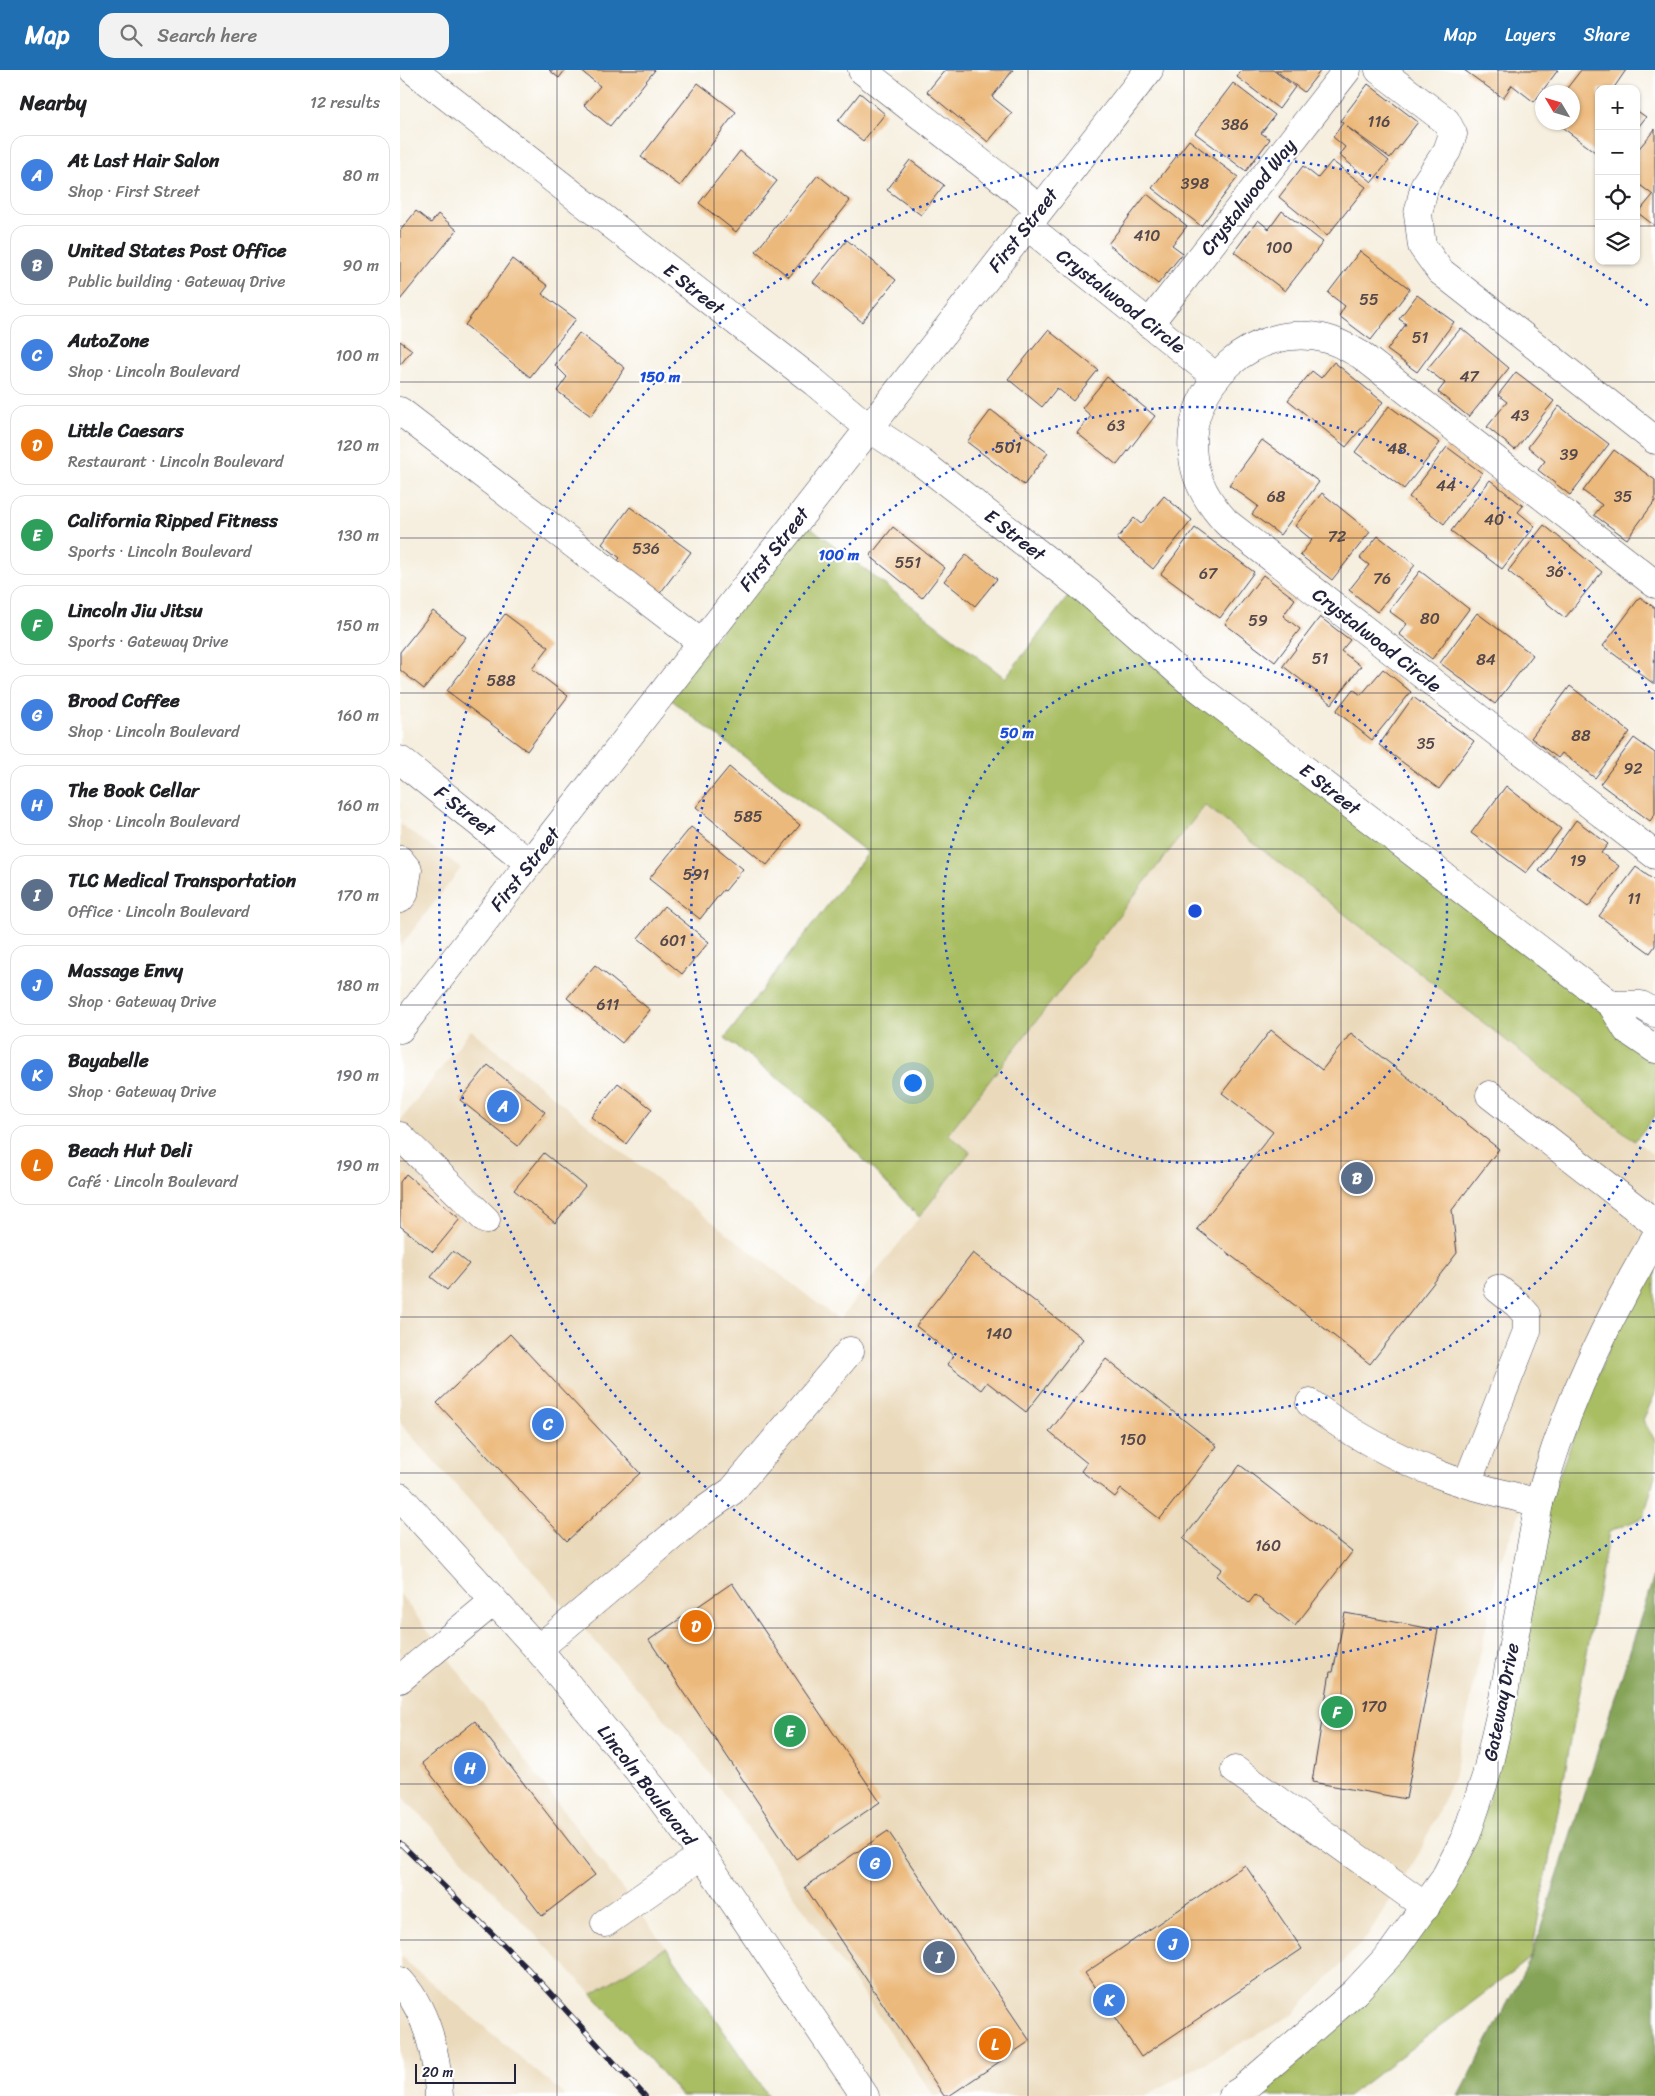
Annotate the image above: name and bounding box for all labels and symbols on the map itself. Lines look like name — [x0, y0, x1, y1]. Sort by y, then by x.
north arrow — [1535, 85, 1580, 130]
house number: 116 — [1368, 107, 1390, 136]
house number: 386 — [1221, 110, 1249, 139]
street label: Crystalwood Way — [1191, 131, 1305, 263]
house number: 398 — [1181, 169, 1209, 198]
street label: First Street — [979, 179, 1068, 280]
house number: 410 — [1134, 221, 1160, 250]
house number: 100 — [1265, 233, 1293, 262]
street label: Crystalwood Circle — [1049, 240, 1193, 363]
street label: E Street — [656, 254, 733, 325]
house number: 55 — [1359, 285, 1379, 314]
house number: 51 — [1412, 323, 1428, 352]
house number: 47 — [1459, 362, 1479, 391]
text: 150 m — [640, 364, 681, 390]
house number: 43 — [1511, 401, 1530, 430]
house number: 63 — [1107, 411, 1125, 440]
house number: 501 — [995, 433, 1022, 462]
house number: 48 — [1387, 434, 1407, 463]
house number: 39 — [1560, 440, 1578, 469]
house number: 44 — [1436, 471, 1456, 500]
house number: 68 — [1267, 482, 1286, 511]
house number: 35 — [1614, 482, 1633, 511]
street label: First Street — [730, 498, 819, 599]
street label: E Street — [977, 500, 1054, 571]
house number: 40 — [1484, 505, 1504, 534]
house number: 72 — [1328, 522, 1346, 551]
house number: 536 — [632, 534, 660, 563]
text: 100 m — [819, 542, 860, 568]
house number: 551 — [895, 548, 921, 577]
house number: 36 — [1546, 557, 1564, 586]
house number: 67 — [1199, 559, 1218, 588]
house number: 76 — [1373, 564, 1391, 593]
street label: Crystalwood Circle — [1305, 579, 1449, 702]
house number: 80 — [1420, 604, 1440, 633]
house number: 59 — [1248, 606, 1268, 635]
house number: 51 — [1312, 644, 1328, 673]
house number: 84 — [1476, 645, 1496, 674]
house number: 588 — [486, 666, 516, 695]
text: 50 m — [1000, 720, 1035, 746]
house number: 88 — [1571, 721, 1591, 750]
house number: 35 — [1417, 729, 1436, 758]
street label: E Street — [1292, 754, 1369, 825]
house number: 92 — [1623, 754, 1643, 783]
street label: F Street — [427, 776, 504, 847]
house number: 585 — [733, 802, 763, 831]
street label: First Street — [481, 818, 570, 919]
house number: 19 — [1570, 846, 1587, 875]
house number: 591 — [683, 860, 709, 889]
house number: 11 — [1627, 884, 1641, 913]
centre of rings — [1186, 902, 1204, 920]
house number: 601 — [660, 926, 686, 955]
house number: 611 — [597, 990, 620, 1019]
your location — [900, 1070, 926, 1096]
pin: A — [487, 1087, 519, 1125]
pin: B — [1341, 1159, 1373, 1197]
house number: 140 — [986, 1319, 1012, 1348]
pin: C — [532, 1405, 564, 1443]
house number: 150 — [1120, 1425, 1146, 1454]
house number: 160 — [1255, 1531, 1281, 1560]
pin: D — [680, 1607, 712, 1645]
street label: Gateway Drive — [1473, 1640, 1529, 1764]
house number: 170 — [1361, 1692, 1387, 1721]
pin: F — [1321, 1693, 1353, 1731]
pin: E — [774, 1712, 806, 1750]
street label: Lincoln Boulevard — [589, 1717, 706, 1854]
pin: H — [454, 1749, 486, 1787]
pin: G — [859, 1844, 891, 1882]
pin: J — [1157, 1925, 1189, 1963]
pin: I — [923, 1938, 955, 1976]
pin: K — [1093, 1981, 1125, 2019]
pin: L — [979, 2025, 1011, 2063]
scale bar — [415, 2061, 516, 2084]

